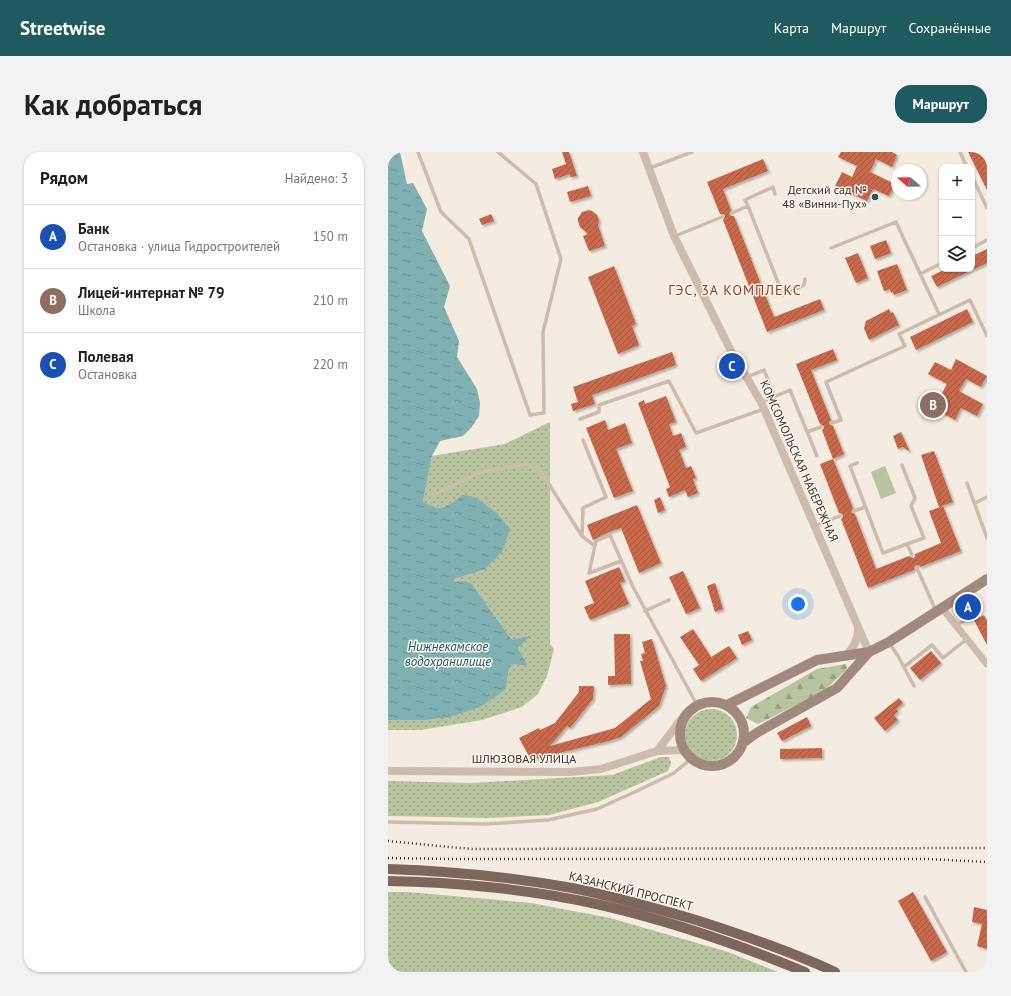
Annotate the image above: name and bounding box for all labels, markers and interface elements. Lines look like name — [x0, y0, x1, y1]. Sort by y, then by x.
text: Streetwise — [20, 16, 105, 40]
text: Карта — [774, 19, 809, 37]
text: Маршрут — [831, 19, 886, 37]
text: Сохранённые — [908, 19, 991, 37]
button: Маршрут — [895, 85, 987, 123]
text: Как добраться — [24, 86, 202, 123]
north arrow — [891, 164, 927, 200]
map controls — [939, 164, 975, 272]
button: + — [939, 164, 975, 200]
text: Рядом — [40, 167, 88, 189]
text: Найдено: 3 — [285, 170, 348, 187]
place label: Детский сад № 48 «Винни-Пух» — [782, 182, 867, 211]
marker: Детский сад № 48 «Винни-Пух» — [870, 192, 880, 202]
button: − — [939, 200, 975, 236]
text: Банк — [78, 219, 109, 238]
text: A — [49, 228, 57, 245]
text: 150 m — [313, 228, 348, 245]
button: layers — [939, 236, 975, 272]
text: Остановка · улица Гидростроителей — [78, 238, 280, 255]
district label: ГЭС, 3А КОМПЛЕКС — [668, 281, 802, 299]
text: Лицей-интернат № 79 — [78, 283, 224, 302]
text: B — [49, 292, 57, 309]
text: 210 m — [313, 292, 348, 309]
text: Школа — [78, 302, 115, 319]
text: Полевая — [78, 347, 134, 366]
pin: C — [719, 351, 745, 381]
text: C — [49, 356, 57, 373]
text: 220 m — [313, 356, 348, 373]
text: Остановка — [78, 366, 137, 383]
street label: КОМСОМОЛЬСКАЯ НАБЕРЕЖНАЯ — [757, 378, 842, 544]
pin: B — [920, 390, 946, 420]
pin: A — [955, 592, 981, 622]
your location — [788, 594, 808, 614]
water label: Нижнекамское водохранилище — [405, 638, 491, 670]
street label: ШЛЮЗОВАЯ УЛИЦА — [472, 751, 576, 766]
street label: КАЗАНСКИЙ ПРОСПЕКТ — [568, 868, 695, 913]

